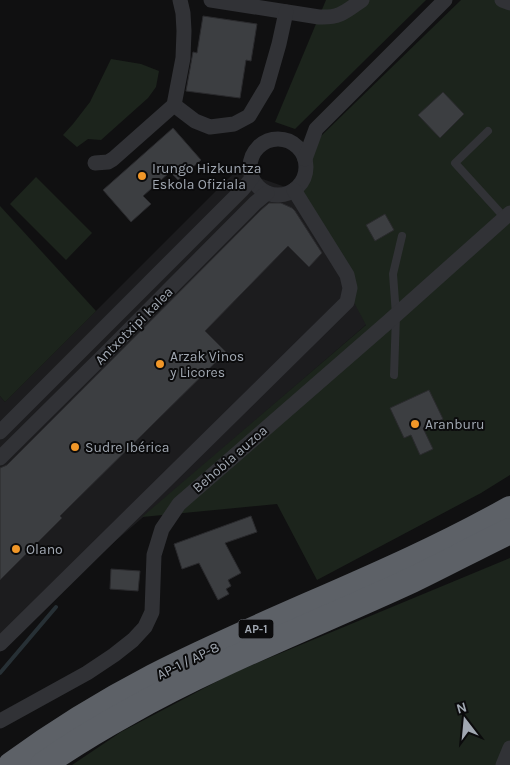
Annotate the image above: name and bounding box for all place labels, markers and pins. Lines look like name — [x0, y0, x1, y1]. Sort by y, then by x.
place label: Irungo Hizkuntza Eskola Ofiziala — [152, 160, 261, 193]
marker: Irungo Hizkuntza Eskola Ofiziala — [136, 170, 148, 182]
place label: Arzak Vinos y Licores — [169, 348, 244, 381]
marker: Arzak Vinos y Licores — [154, 358, 166, 370]
place label: Aranburu — [425, 416, 485, 433]
marker: Aranburu — [409, 418, 421, 430]
place label: Sudre Ibérica — [85, 439, 169, 456]
marker: Sudre Ibérica — [69, 441, 81, 453]
place label: Olano — [26, 541, 63, 558]
marker: Olano — [10, 543, 22, 555]

